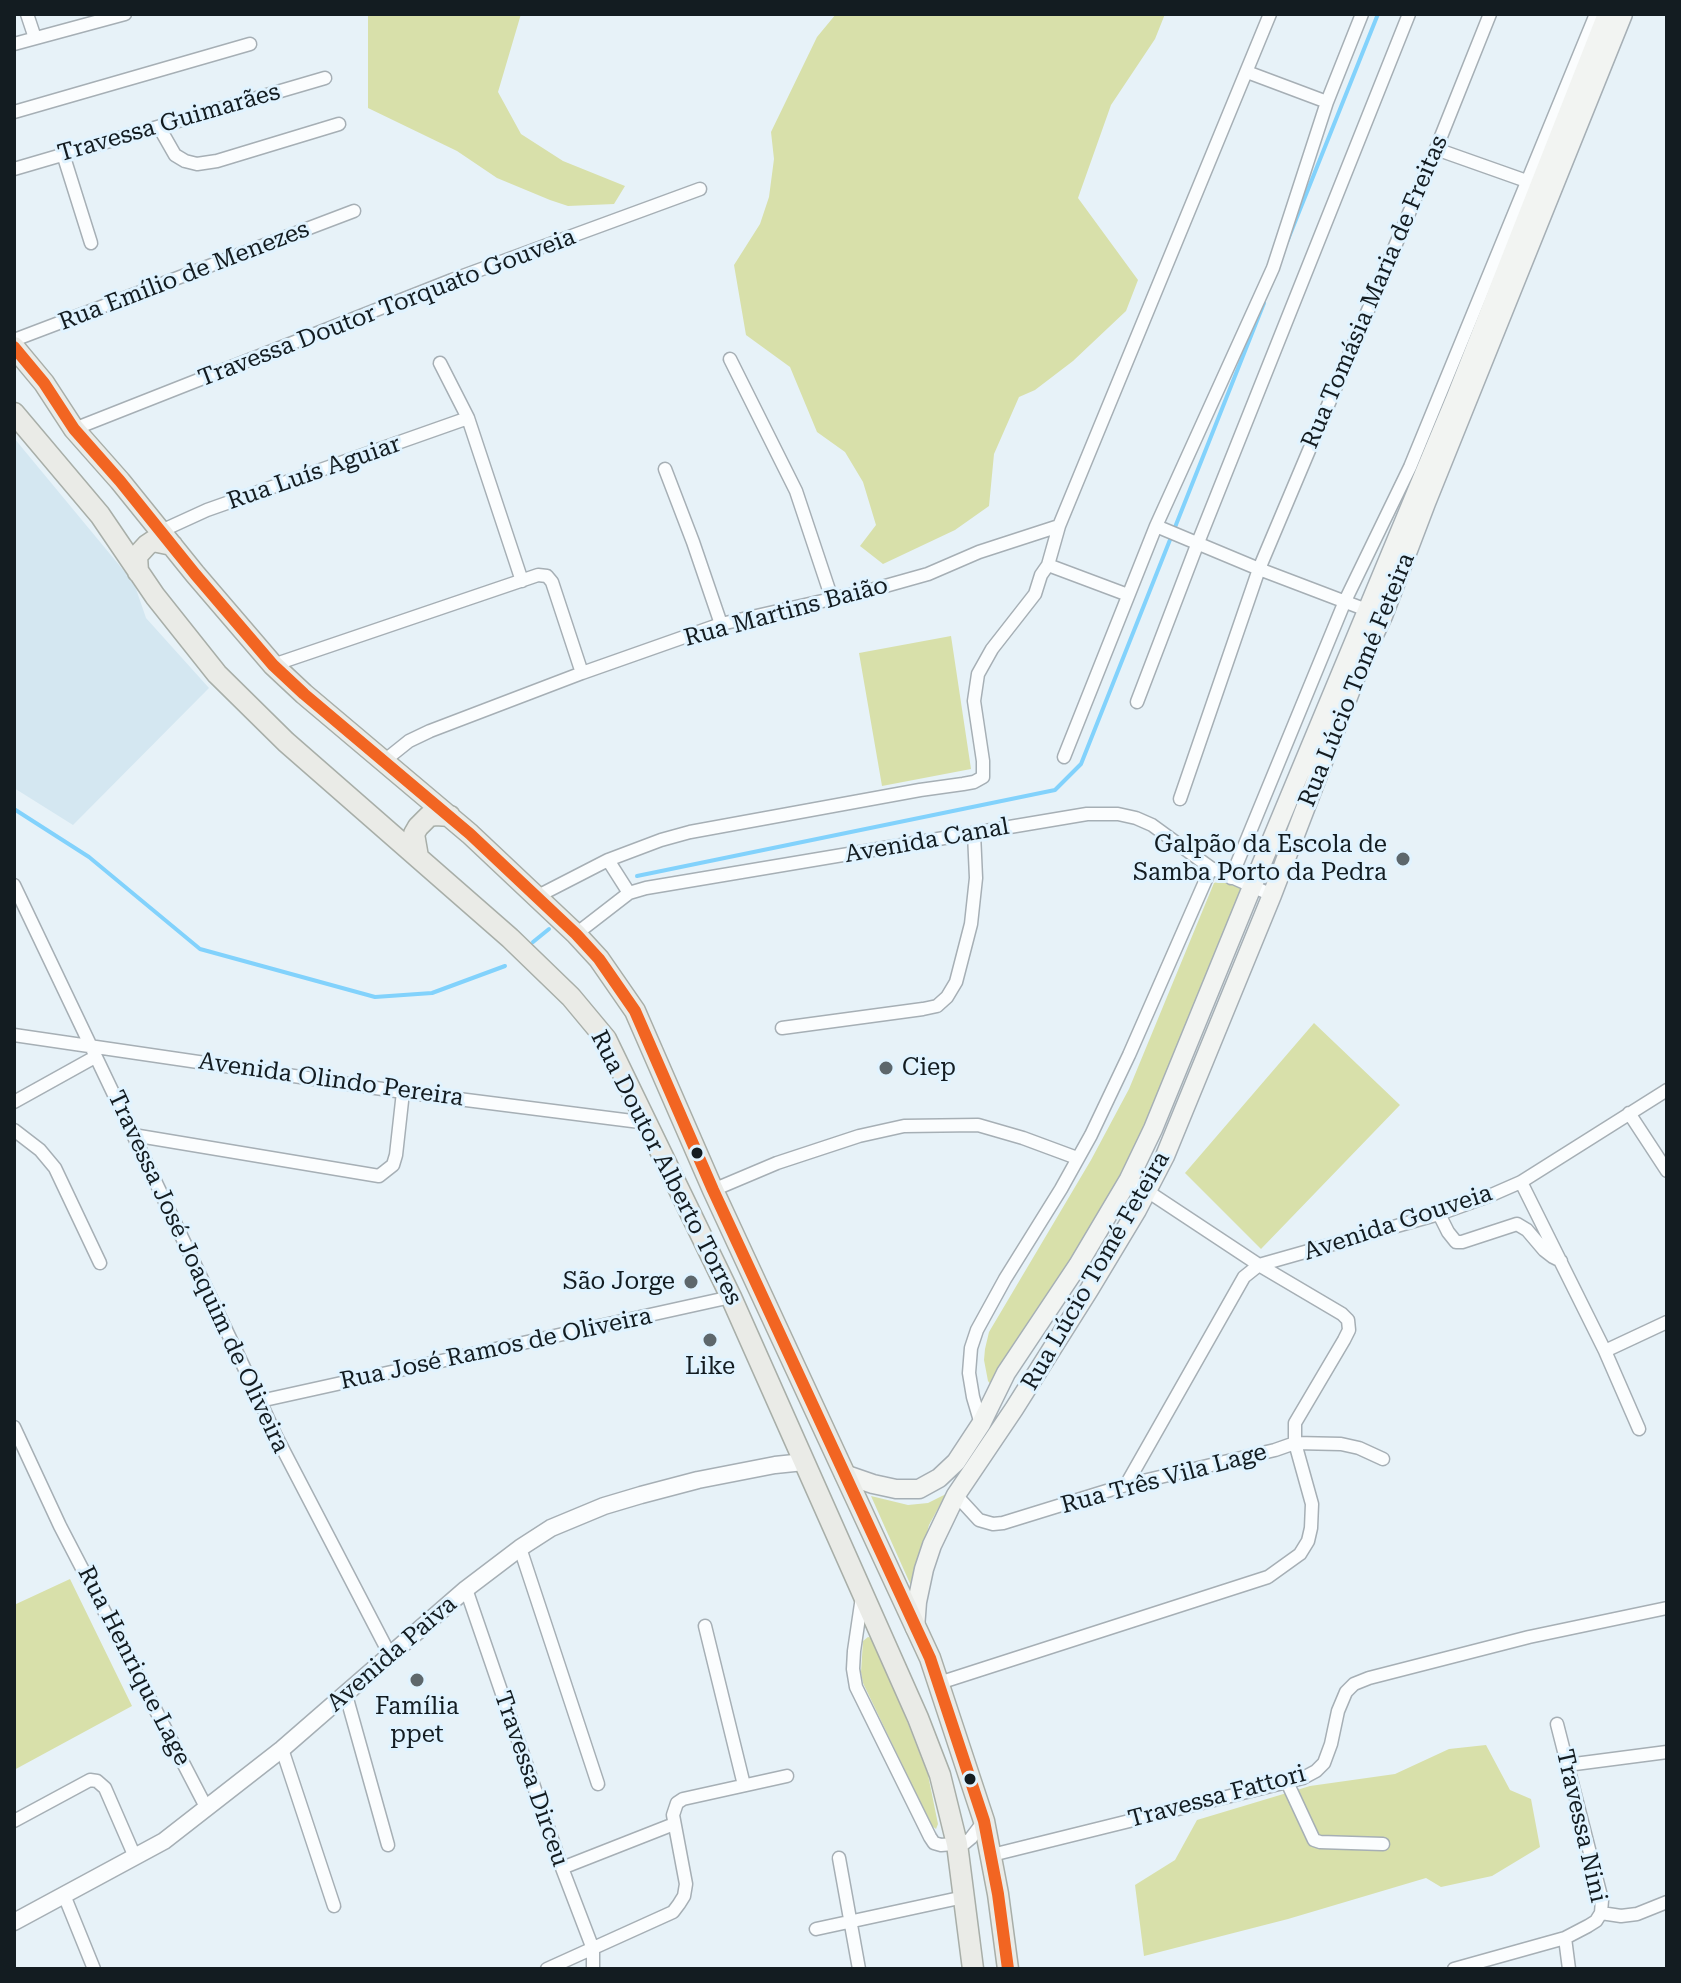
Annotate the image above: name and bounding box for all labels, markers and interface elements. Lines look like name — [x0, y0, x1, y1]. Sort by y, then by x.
street label: Travessa Guimarães — [55, 77, 283, 169]
street label: Rua Tomásia Maria de Freitas — [1296, 131, 1454, 453]
street label: Rua Emílio de Menezes — [55, 215, 313, 337]
street label: Travessa Doutor Torquato Gouveia — [194, 223, 580, 393]
street label: Rua Luís Aguiar — [224, 430, 404, 516]
street label: Rua Lúcio Tomé Feteira — [1293, 549, 1421, 811]
street label: Rua Martins Baião — [681, 571, 891, 653]
street label: Avenida Canal — [843, 812, 1011, 870]
place label: Galpão da Escola de Samba Porto da Pedra — [1133, 831, 1387, 887]
marker: Galpão da Escola de Samba Porto da Pedra — [1394, 850, 1412, 868]
street label: Rua Doutor Alberto Torres — [584, 1026, 748, 1310]
street label: Avenida Olindo Pereira — [197, 1047, 465, 1113]
place label: Ciep — [902, 1054, 956, 1082]
marker: Ciep — [877, 1059, 895, 1077]
street label: Travessa José Joaquim de Oliveira — [101, 1086, 295, 1458]
unlabelled marker — [689, 1145, 705, 1161]
street label: Rua Lúcio Tomé Feteira — [1016, 1146, 1176, 1396]
street label: Avenida Gouveia — [1300, 1179, 1496, 1267]
place label: São Jorge — [563, 1268, 675, 1296]
marker: São Jorge — [682, 1273, 700, 1291]
street label: Rua José Ramos de Oliveira — [338, 1302, 654, 1396]
marker: Like — [701, 1331, 719, 1349]
place label: Like — [685, 1353, 735, 1381]
street label: Rua Três Vila Lage — [1058, 1438, 1270, 1520]
street label: Rua Henrique Lage — [71, 1561, 197, 1771]
street label: Avenida Paiva — [321, 1590, 463, 1718]
marker: Família ppet — [408, 1671, 426, 1689]
street label: Travessa Dirceu — [488, 1688, 574, 1870]
place label: Família ppet — [375, 1693, 459, 1749]
street label: Travessa Nini — [1549, 1747, 1613, 1905]
street label: Travessa Fattori — [1125, 1760, 1309, 1834]
unlabelled marker — [962, 1771, 978, 1787]

